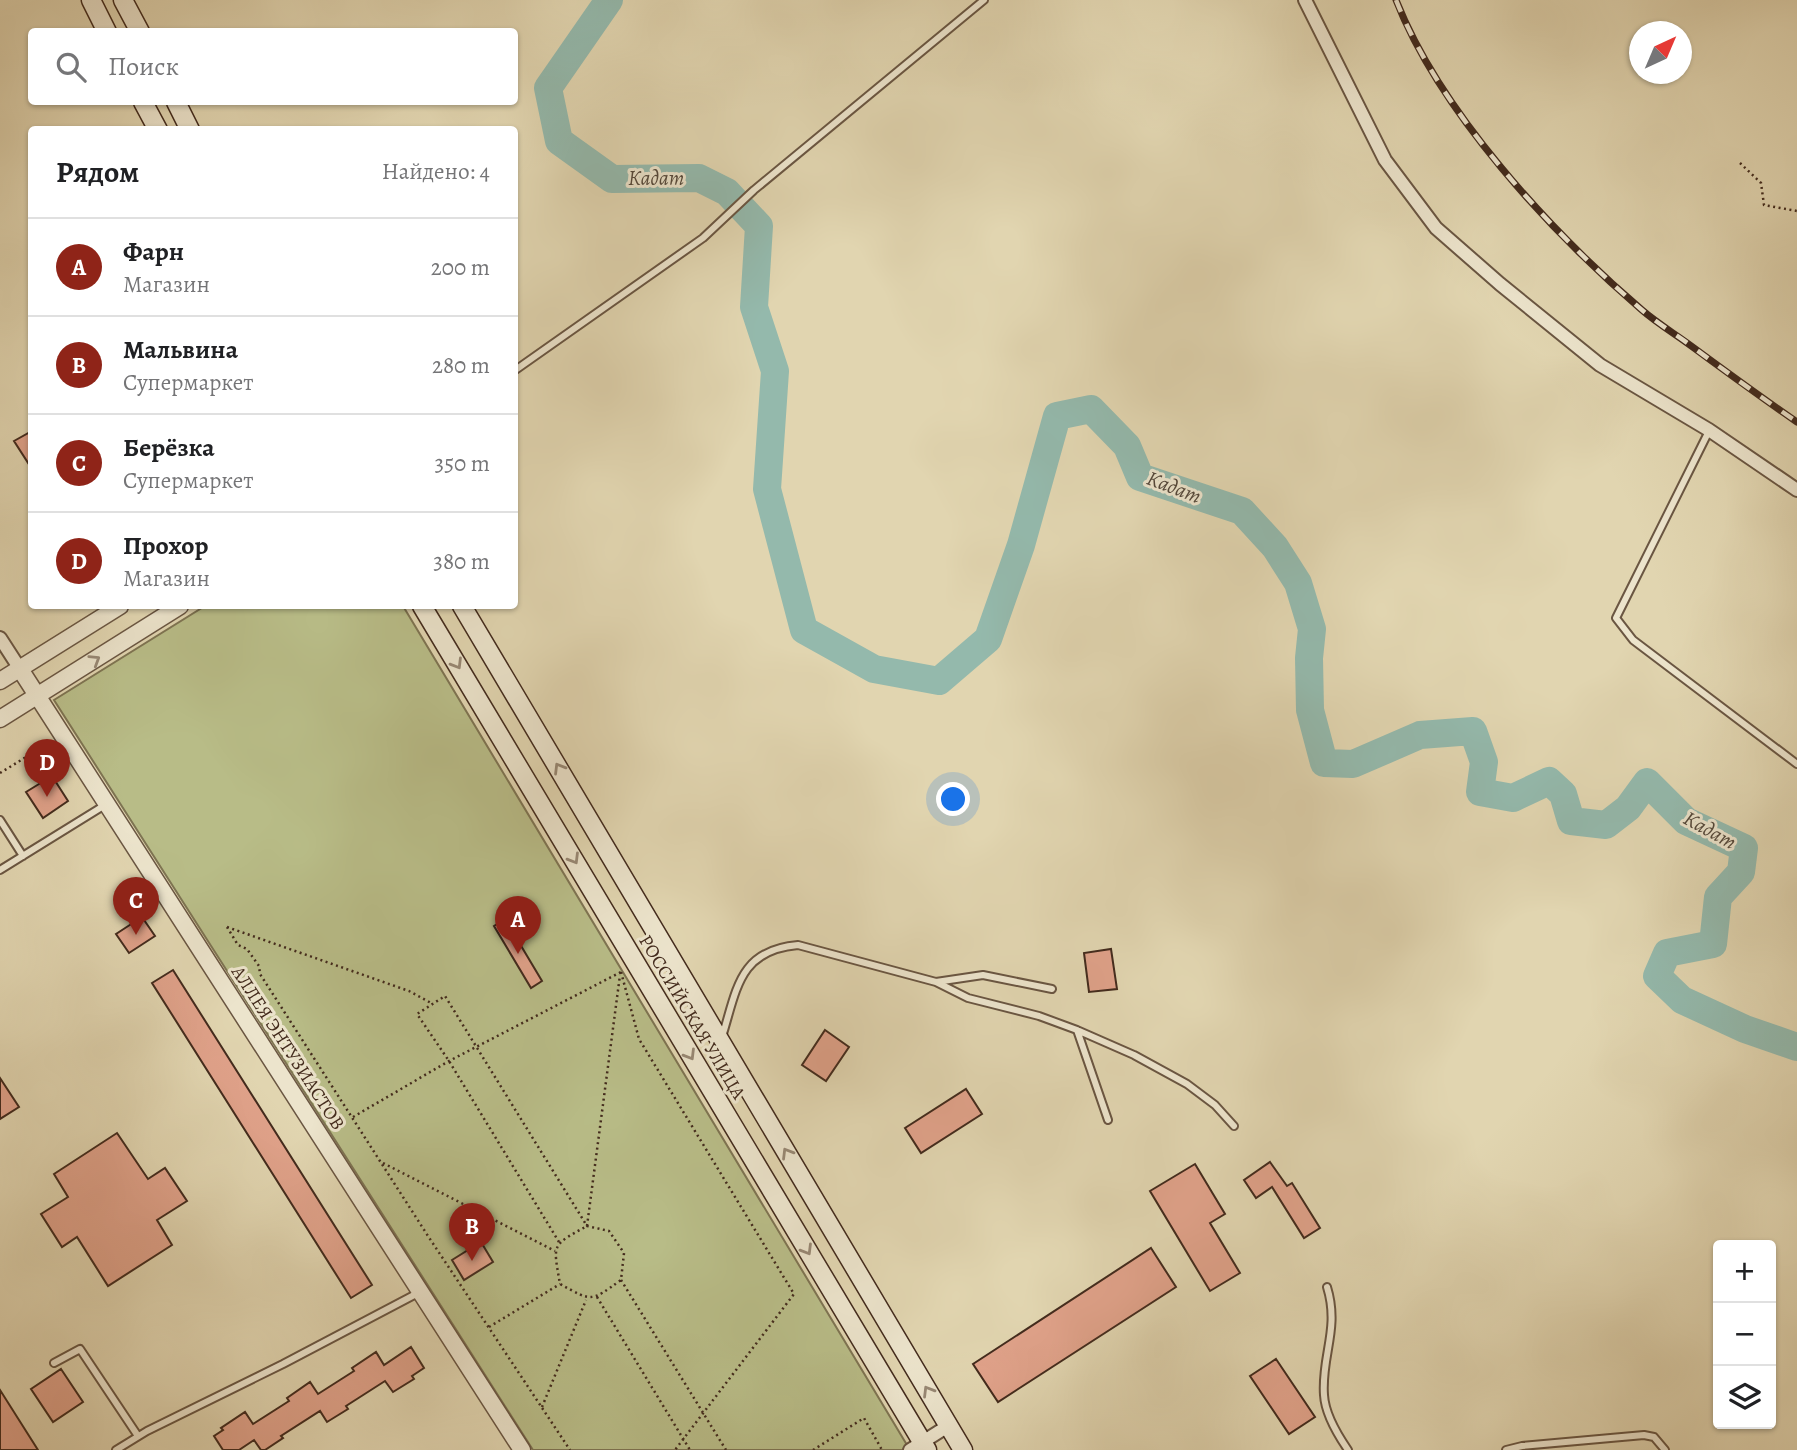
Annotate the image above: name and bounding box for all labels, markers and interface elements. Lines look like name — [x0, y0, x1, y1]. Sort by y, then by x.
north arrow — [1629, 21, 1692, 84]
search box — [28, 28, 518, 105]
icon: search — [52, 48, 90, 86]
text: Поиск — [108, 49, 179, 84]
text: Рядом — [56, 152, 139, 192]
text: Найдено: 4 — [382, 156, 490, 187]
water label: Кадат — [628, 164, 684, 192]
text: Фарн — [123, 234, 184, 269]
text: A — [72, 252, 86, 283]
text: 200 m — [431, 252, 490, 283]
text: Магазин — [123, 269, 210, 300]
text: Мальвина — [123, 332, 238, 367]
text: B — [72, 350, 86, 381]
text: 280 m — [432, 350, 490, 381]
text: Супермаркет — [123, 367, 254, 398]
text: Берёзка — [123, 430, 215, 465]
text: C — [72, 448, 86, 479]
text: 350 m — [435, 448, 490, 479]
water label: Кадат — [1143, 464, 1205, 510]
text: Супермаркет — [123, 465, 254, 496]
text: Прохор — [123, 528, 208, 563]
text: D — [71, 546, 87, 577]
text: 380 m — [433, 546, 490, 577]
text: Магазин — [123, 563, 210, 594]
one-way arrow — [87, 655, 100, 668]
one-way arrow — [449, 657, 462, 670]
pin: D — [24, 739, 70, 797]
one-way arrow — [554, 762, 567, 775]
your location — [936, 782, 970, 816]
water label: Кадат — [1679, 804, 1741, 856]
one-way arrow — [565, 852, 578, 865]
pin: C — [113, 877, 159, 935]
pin: A — [495, 896, 541, 954]
street label: РОССИЙСКАЯ УЛИЦА — [633, 930, 752, 1105]
street label: АЛЛЕЯ ЭНТУЗИАСТОВ — [225, 960, 351, 1135]
one-way arrow — [682, 1047, 695, 1060]
one-way arrow — [782, 1148, 795, 1161]
pin: B — [449, 1203, 495, 1261]
map controls — [1713, 1240, 1776, 1429]
button: + — [1713, 1240, 1776, 1303]
one-way arrow — [799, 1242, 812, 1255]
button: − — [1713, 1303, 1776, 1366]
button: layers — [1713, 1366, 1776, 1429]
one-way arrow — [923, 1386, 936, 1399]

